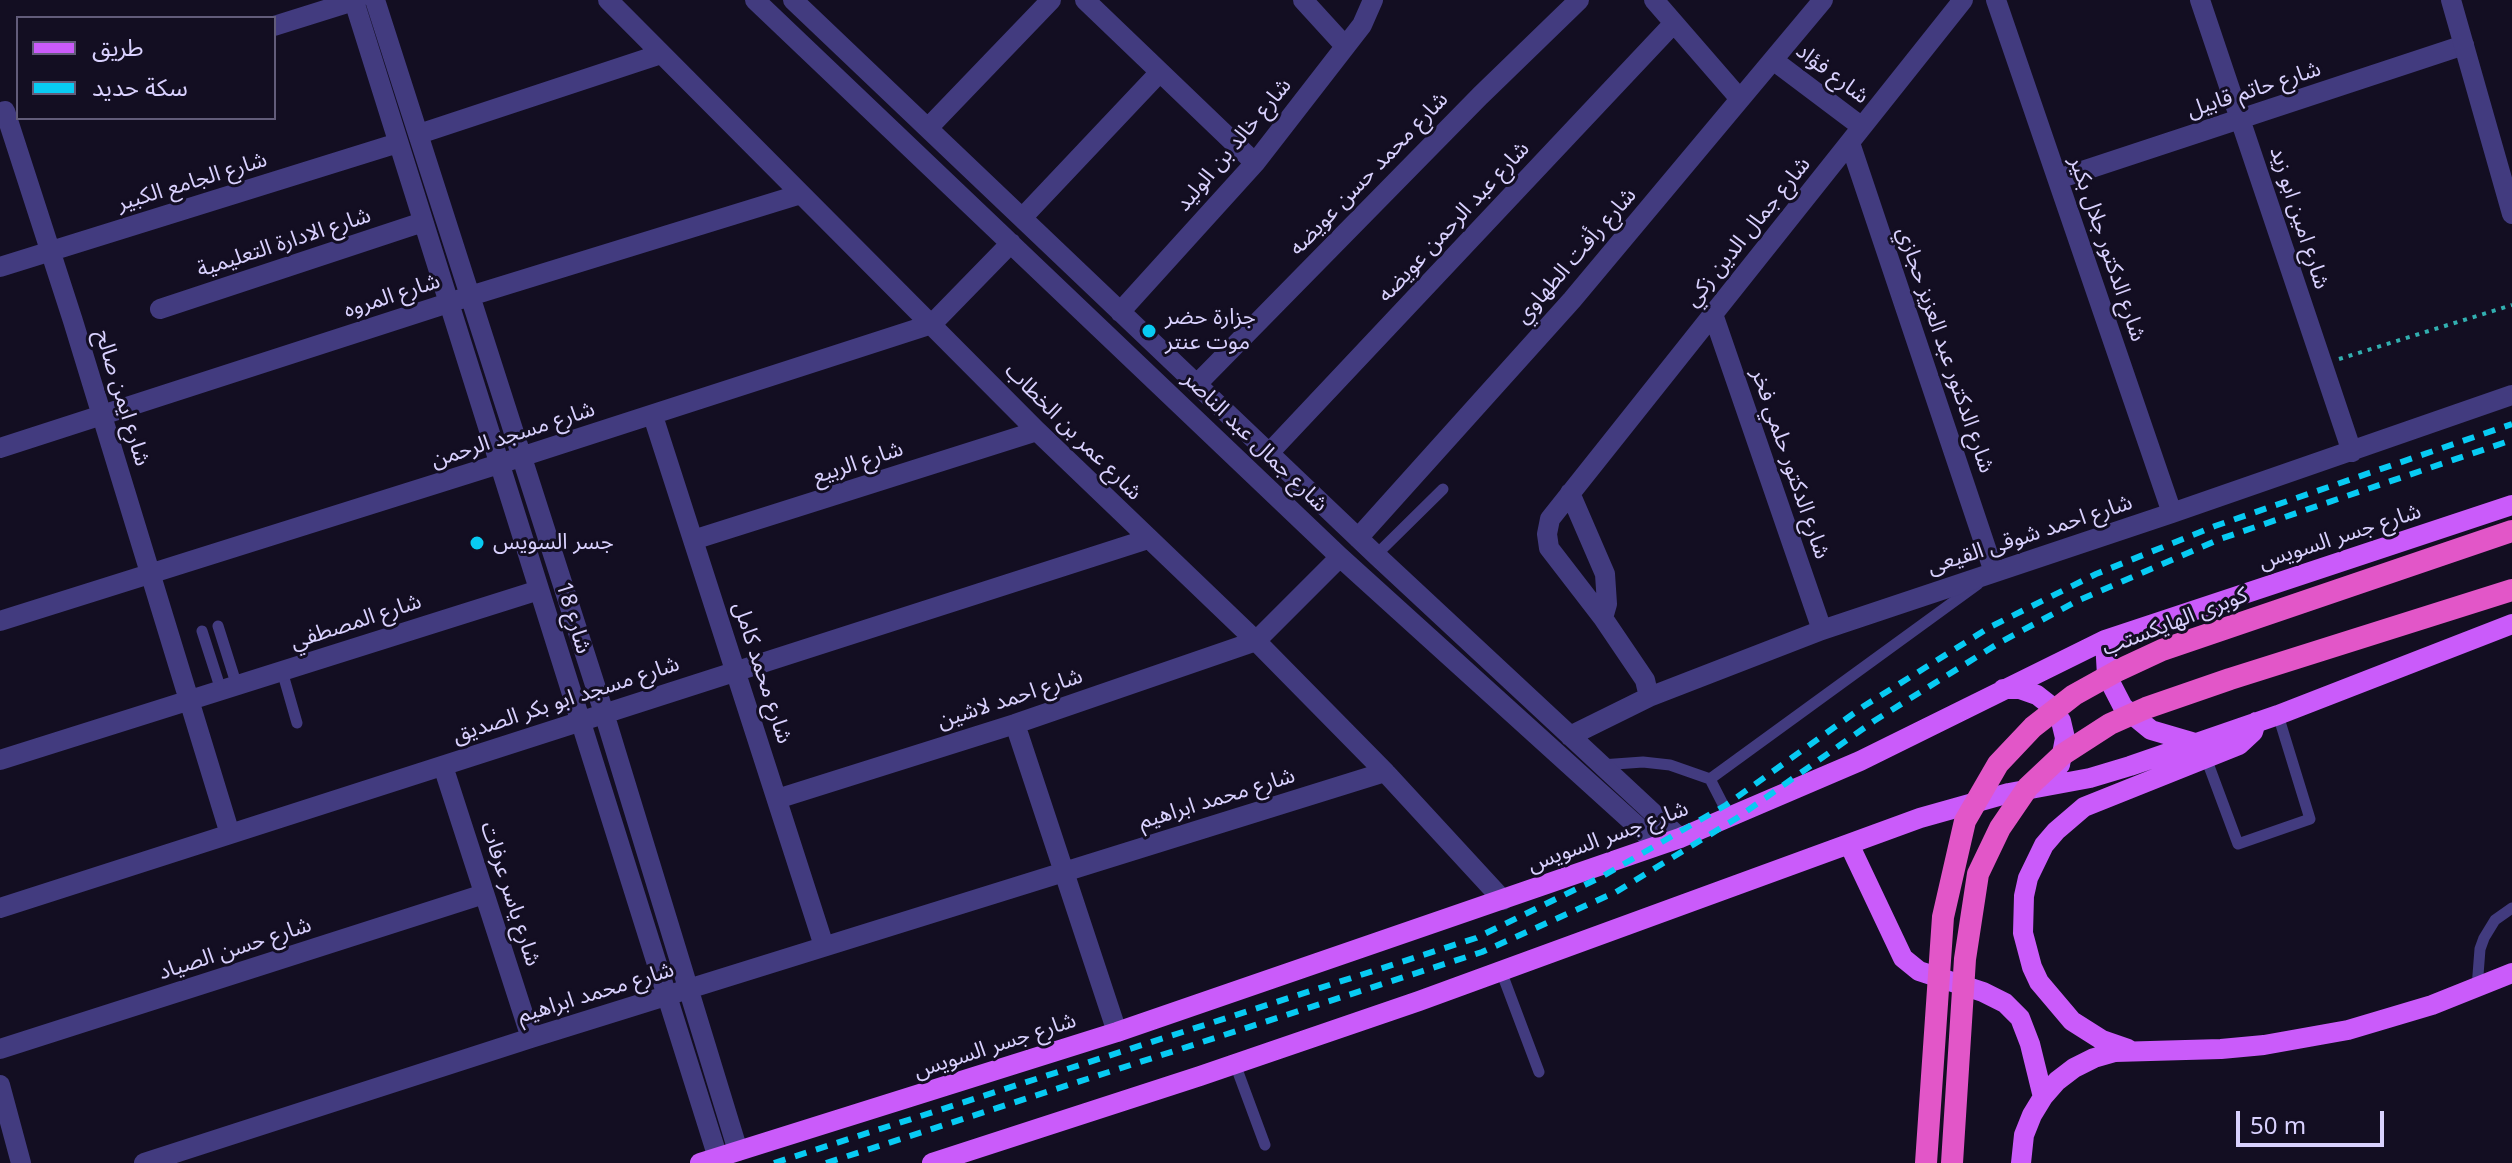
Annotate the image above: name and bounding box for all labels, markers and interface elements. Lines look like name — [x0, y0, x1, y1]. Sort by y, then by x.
legend — [16, 16, 276, 120]
text: طريق — [92, 30, 144, 63]
street label: شارع فؤاد — [1790, 38, 1874, 110]
street label: شارع حاتم قابيل — [2184, 56, 2324, 124]
text: سكة حديد — [92, 70, 188, 103]
street label: شارع خالد بن الوليد — [1171, 73, 1297, 217]
street label: شارع محمد حسن عويضه — [1284, 87, 1454, 261]
street label: شارع عبد الرحمن عويضه — [1373, 136, 1535, 308]
street label: شارع امين ابو زيد — [2264, 143, 2334, 293]
street label: شارع الجامع الكبير — [114, 147, 270, 217]
street label: شارع جمال الدين زكي — [1679, 152, 1817, 312]
street label: شارع الدكتور جلال بكير — [2063, 153, 2151, 345]
street label: شارع رأفت الطهاوي — [1510, 183, 1642, 329]
street label: شارع الادارة التعليمية — [194, 202, 374, 284]
street label: شارع الدكتور عبد العزيز حجازي — [1890, 224, 2000, 476]
street label: شارع المروه — [340, 268, 444, 324]
place label: جزارة حضر موت عنتر — [1165, 305, 1256, 356]
marker: جزارة حضر موت عنتر — [1140, 322, 1158, 340]
street label: شارع ايمن صالح — [89, 327, 155, 469]
street label: شارع عمر بن الخطاب — [999, 358, 1147, 506]
street label: شارع الدكتور حلمي فخر — [1745, 365, 1835, 563]
street label: شارع جمال عبد الناصر — [1177, 366, 1333, 518]
street label: شارع مسجد الرحمن — [428, 396, 598, 474]
street label: شارع الربيع — [810, 436, 906, 490]
street label: شارع احمد شوقى القيعى — [1924, 489, 2136, 581]
street label: شارع جسر السويس — [2255, 498, 2425, 576]
place label: جسر السويس — [493, 530, 614, 556]
marker: جسر السويس — [468, 534, 486, 552]
street label: شارع 18 — [550, 579, 596, 657]
street label: كوبرى الهايكستب — [2099, 582, 2251, 662]
street label: شارع المصطفي — [287, 588, 425, 656]
street label: شارع محمد كامل — [727, 599, 797, 747]
street label: شارع مسجد ابو بكر الصديق — [449, 651, 683, 749]
street label: شارع احمد لاشين — [934, 663, 1086, 735]
street label: شارع محمد ابراهيم — [1136, 763, 1298, 835]
street label: شارع جسر السويس — [1524, 796, 1692, 878]
street label: شارع ياسر عرفات — [474, 818, 546, 970]
street label: شارع حسن الصياد — [155, 912, 315, 986]
street label: شارع محمد ابراهيم — [515, 957, 677, 1029]
street label: شارع جسر السويس — [910, 1007, 1080, 1085]
scale bar — [2240, 1095, 2388, 1145]
text: 50 m — [2250, 1108, 2306, 1141]

